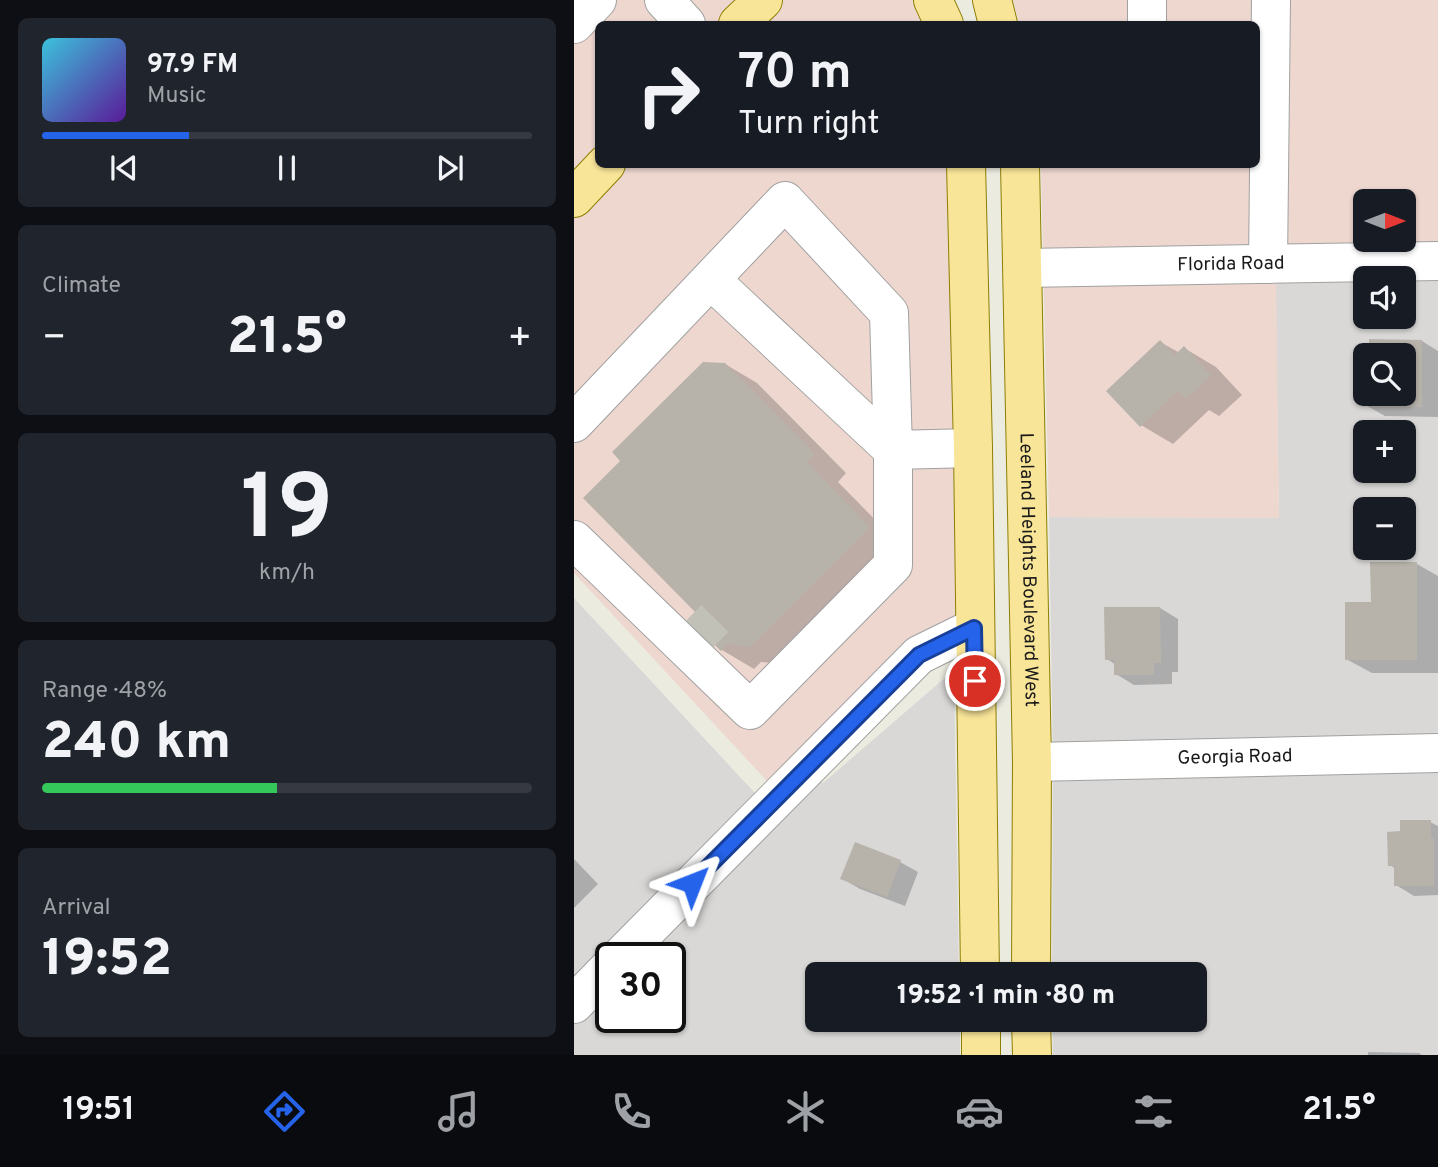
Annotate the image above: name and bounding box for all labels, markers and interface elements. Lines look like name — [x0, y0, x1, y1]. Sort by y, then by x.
text: 70 m — [738, 44, 852, 106]
text: 97.9 FM — [147, 49, 238, 82]
icon: right — [623, 49, 714, 140]
text: Music — [147, 82, 207, 111]
text: Turn right — [738, 105, 880, 145]
icon: previous — [105, 149, 143, 187]
icon: pause — [268, 149, 306, 187]
icon: next — [431, 149, 469, 187]
north arrow — [1353, 189, 1416, 252]
map controls — [1353, 189, 1416, 560]
street label: Florida Road — [1177, 252, 1285, 277]
button: sound — [1353, 266, 1416, 329]
text: Climate — [42, 272, 121, 301]
text: 21.5° — [227, 306, 347, 372]
text: − — [42, 315, 67, 364]
text: + — [507, 315, 532, 364]
button: search — [1353, 343, 1416, 406]
button: + — [1353, 420, 1416, 483]
street label: Leeland Heights Boulevard West — [1013, 433, 1043, 707]
text: 19 — [241, 456, 333, 571]
button: − — [1353, 497, 1416, 560]
text: km/h — [259, 559, 315, 588]
pin — [945, 651, 1005, 711]
icon: arrive — [956, 662, 994, 700]
text: Range · 48% — [42, 677, 167, 706]
text: 240 km — [42, 711, 231, 777]
street label: Georgia Road — [1177, 744, 1293, 771]
position arrow — [655, 846, 729, 920]
text: Arrival — [42, 894, 111, 923]
text: 19:52 — [42, 928, 172, 994]
speed limit sign: 30 — [595, 942, 686, 1033]
text: 19:52 · 1 min · 80 m — [897, 980, 1115, 1013]
icon: directions — [260, 1087, 309, 1136]
icon: music — [434, 1087, 483, 1136]
icon: phone — [607, 1087, 656, 1136]
icon: climate — [781, 1087, 830, 1136]
icon: car — [955, 1087, 1004, 1136]
icon: filters — [1129, 1087, 1178, 1136]
text: 19:51 — [62, 1091, 135, 1131]
text: 21.5° — [1302, 1091, 1376, 1131]

